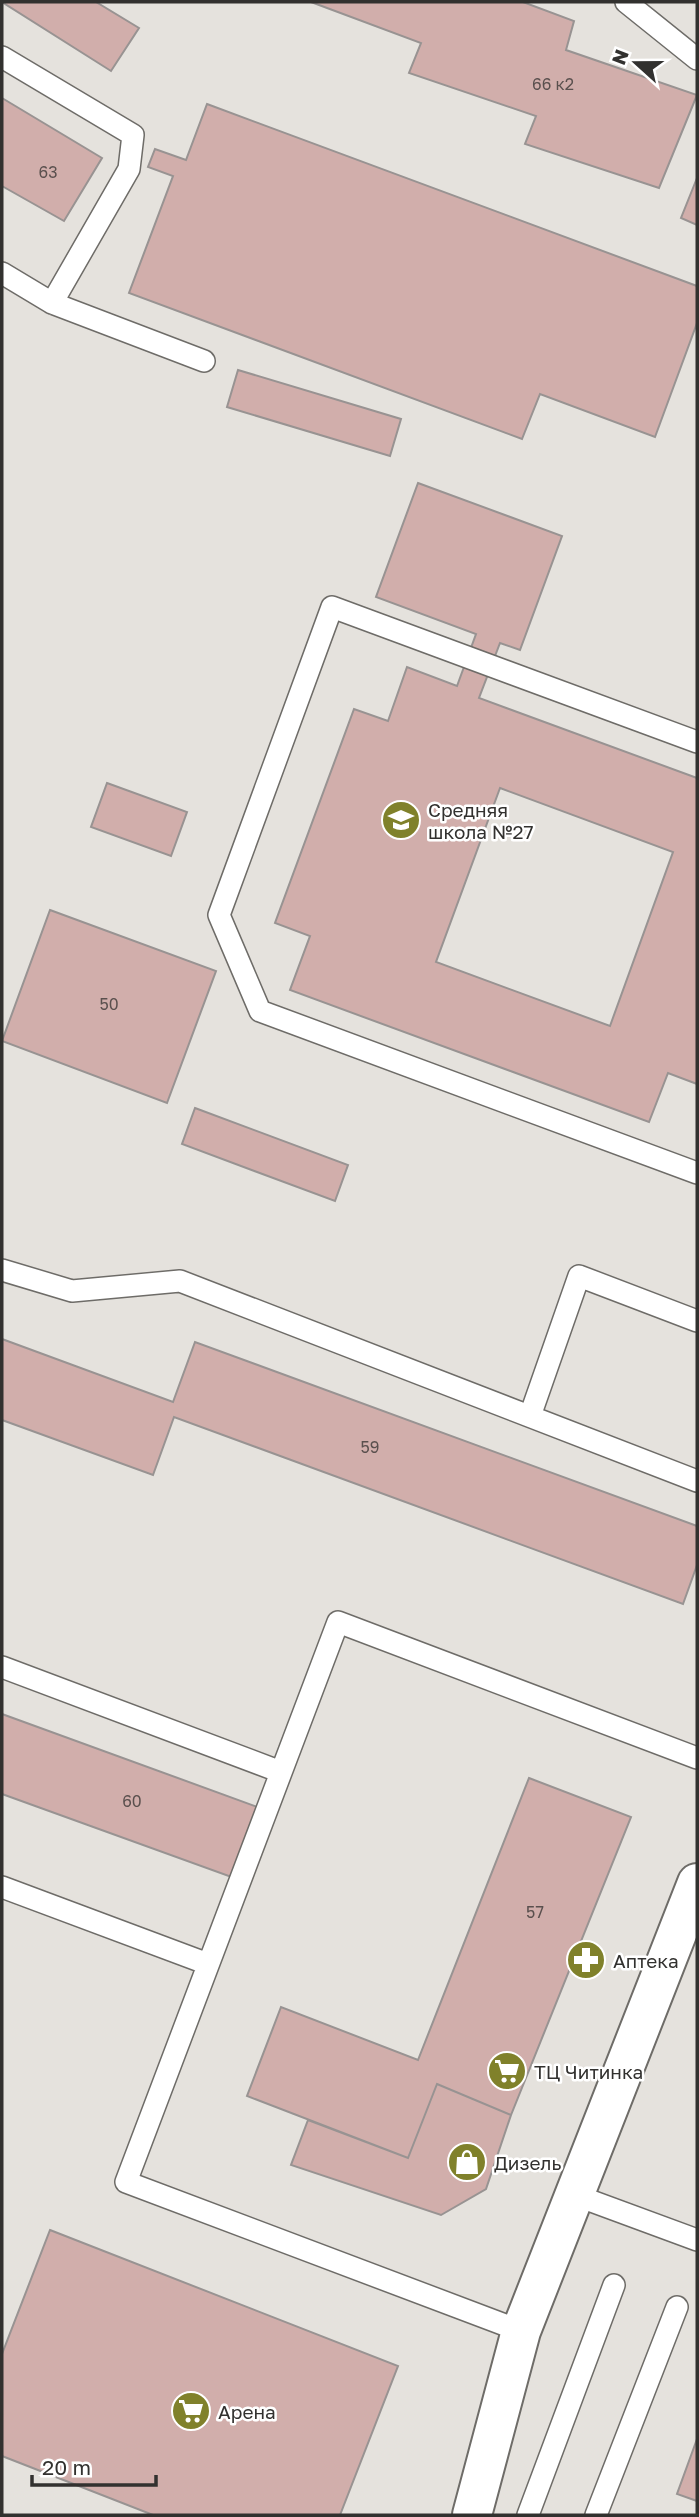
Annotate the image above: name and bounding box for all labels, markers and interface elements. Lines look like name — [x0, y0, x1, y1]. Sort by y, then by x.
north arrow — [601, 28, 671, 98]
text: N — [606, 46, 633, 68]
house number: 66 к2 — [532, 74, 574, 94]
house number: 63 — [38, 162, 58, 182]
place label: Средняя школа №27 — [428, 798, 534, 843]
school or university icon: Средняя школа №27 — [380, 799, 422, 841]
house number: 50 — [99, 994, 119, 1014]
house number: 59 — [361, 1437, 379, 1457]
house number: 60 — [122, 1791, 142, 1811]
house number: 57 — [526, 1902, 544, 1922]
pharmacy icon: Аптека — [565, 1939, 607, 1981]
place label: Аптека — [613, 1949, 679, 1972]
supermarket icon: ТЦ Читинка — [486, 2050, 528, 2092]
place label: ТЦ Читинка — [534, 2060, 643, 2083]
shop icon: Дизель — [446, 2141, 488, 2183]
place label: Дизель — [494, 2151, 561, 2174]
supermarket icon: Арена — [170, 2390, 212, 2432]
place label: Арена — [218, 2400, 276, 2423]
scale bar — [32, 2444, 156, 2488]
text: 20 m — [42, 2454, 91, 2480]

